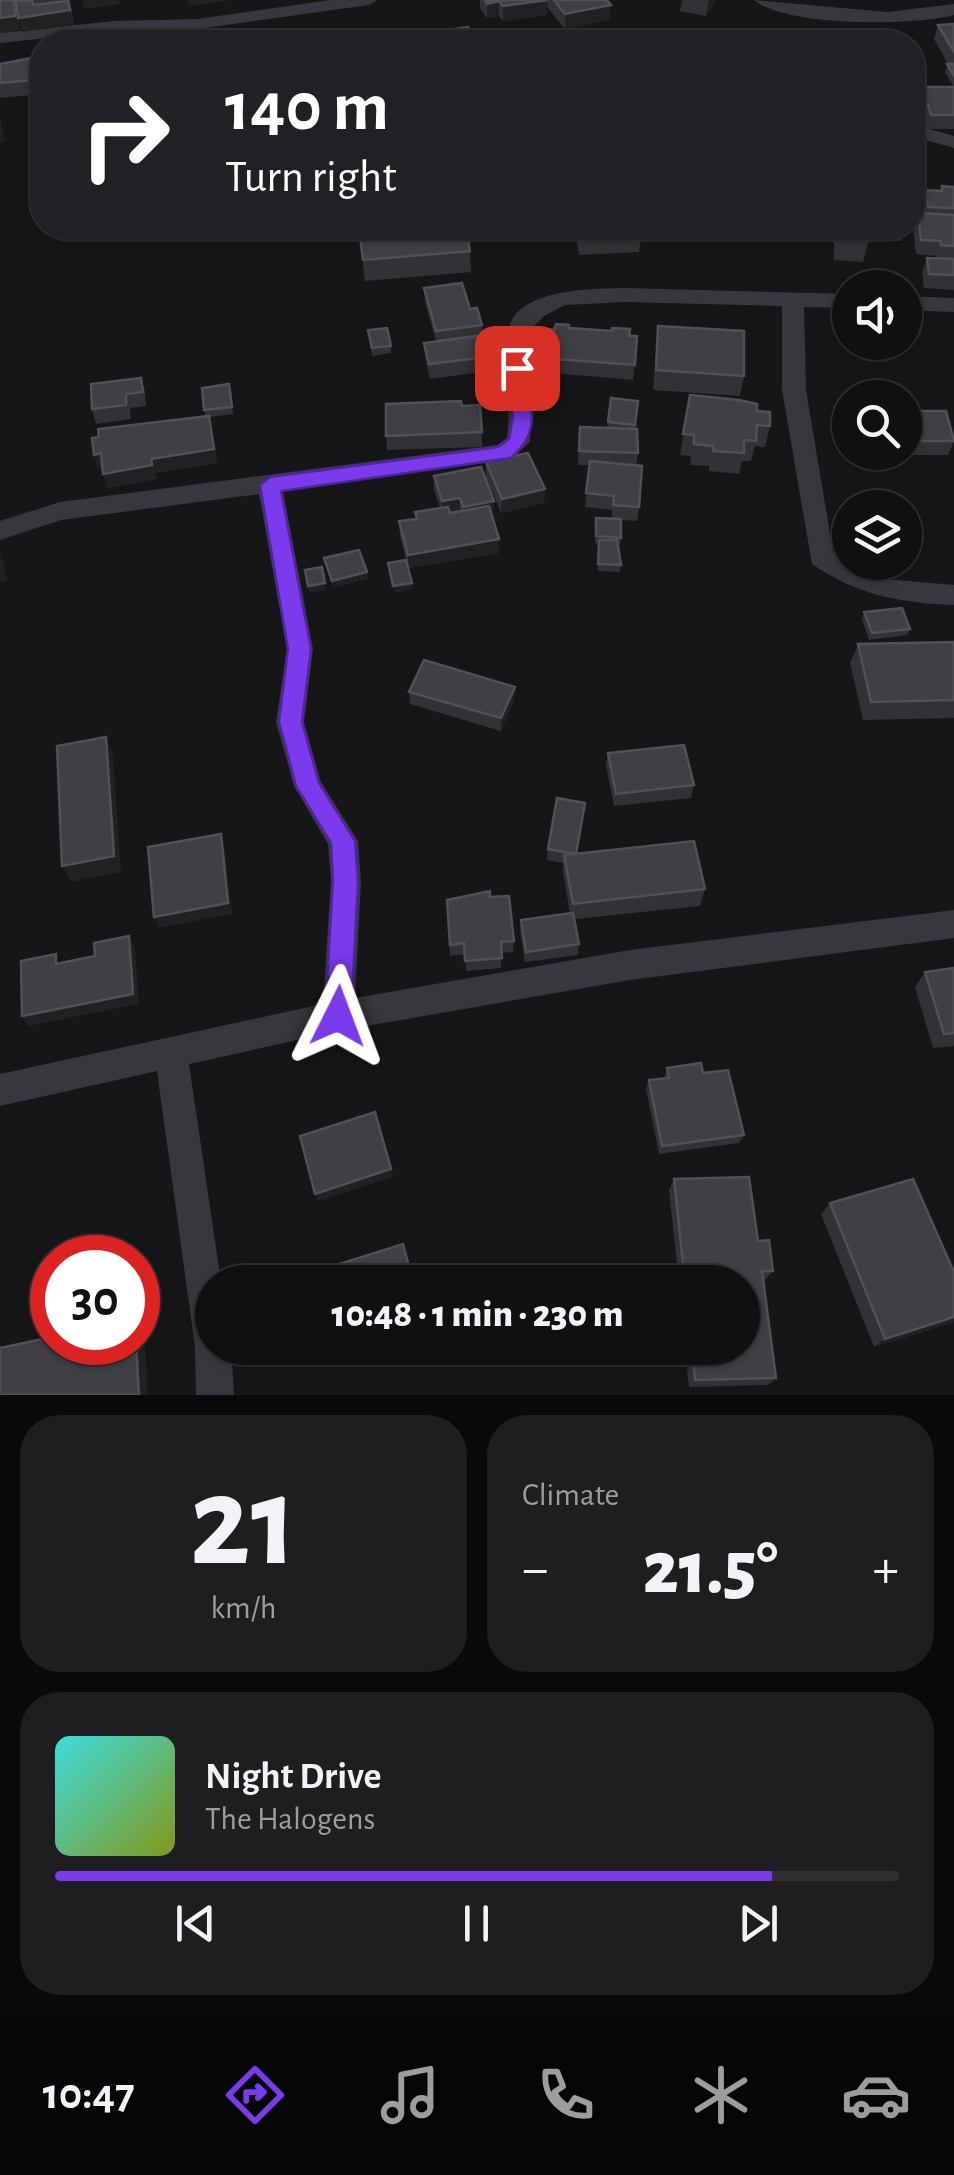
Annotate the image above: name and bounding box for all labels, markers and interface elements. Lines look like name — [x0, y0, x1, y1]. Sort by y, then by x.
icon: right — [60, 70, 190, 200]
text: 140 m — [225, 73, 389, 143]
text: Turn right — [225, 155, 397, 200]
map controls — [832, 270, 922, 580]
button: sound — [832, 270, 922, 360]
pin — [475, 326, 560, 411]
icon: arrive — [490, 341, 545, 396]
button: search — [832, 380, 922, 470]
button: layers — [832, 490, 922, 580]
position arrow — [286, 964, 390, 1068]
speed limit sign: 30 — [30, 1235, 160, 1365]
text: 10:48 · 1 min · 230 m — [331, 1296, 624, 1334]
text: 21 — [189, 1459, 298, 1589]
text: Climate — [522, 1479, 619, 1511]
text: 21.5° — [643, 1532, 778, 1607]
text: − — [522, 1542, 548, 1597]
text: + — [873, 1542, 899, 1597]
text: km/h — [210, 1592, 277, 1624]
text: Night Drive — [205, 1758, 381, 1796]
text: The Halogens — [205, 1803, 375, 1835]
icon: previous — [168, 1896, 223, 1951]
icon: pause — [449, 1896, 504, 1951]
icon: next — [731, 1896, 786, 1951]
icon: directions — [220, 2060, 290, 2130]
icon: music — [375, 2060, 445, 2130]
icon: phone — [531, 2060, 601, 2130]
icon: climate — [686, 2060, 756, 2130]
icon: car — [841, 2060, 911, 2130]
text: 10:47 — [43, 2072, 135, 2117]

